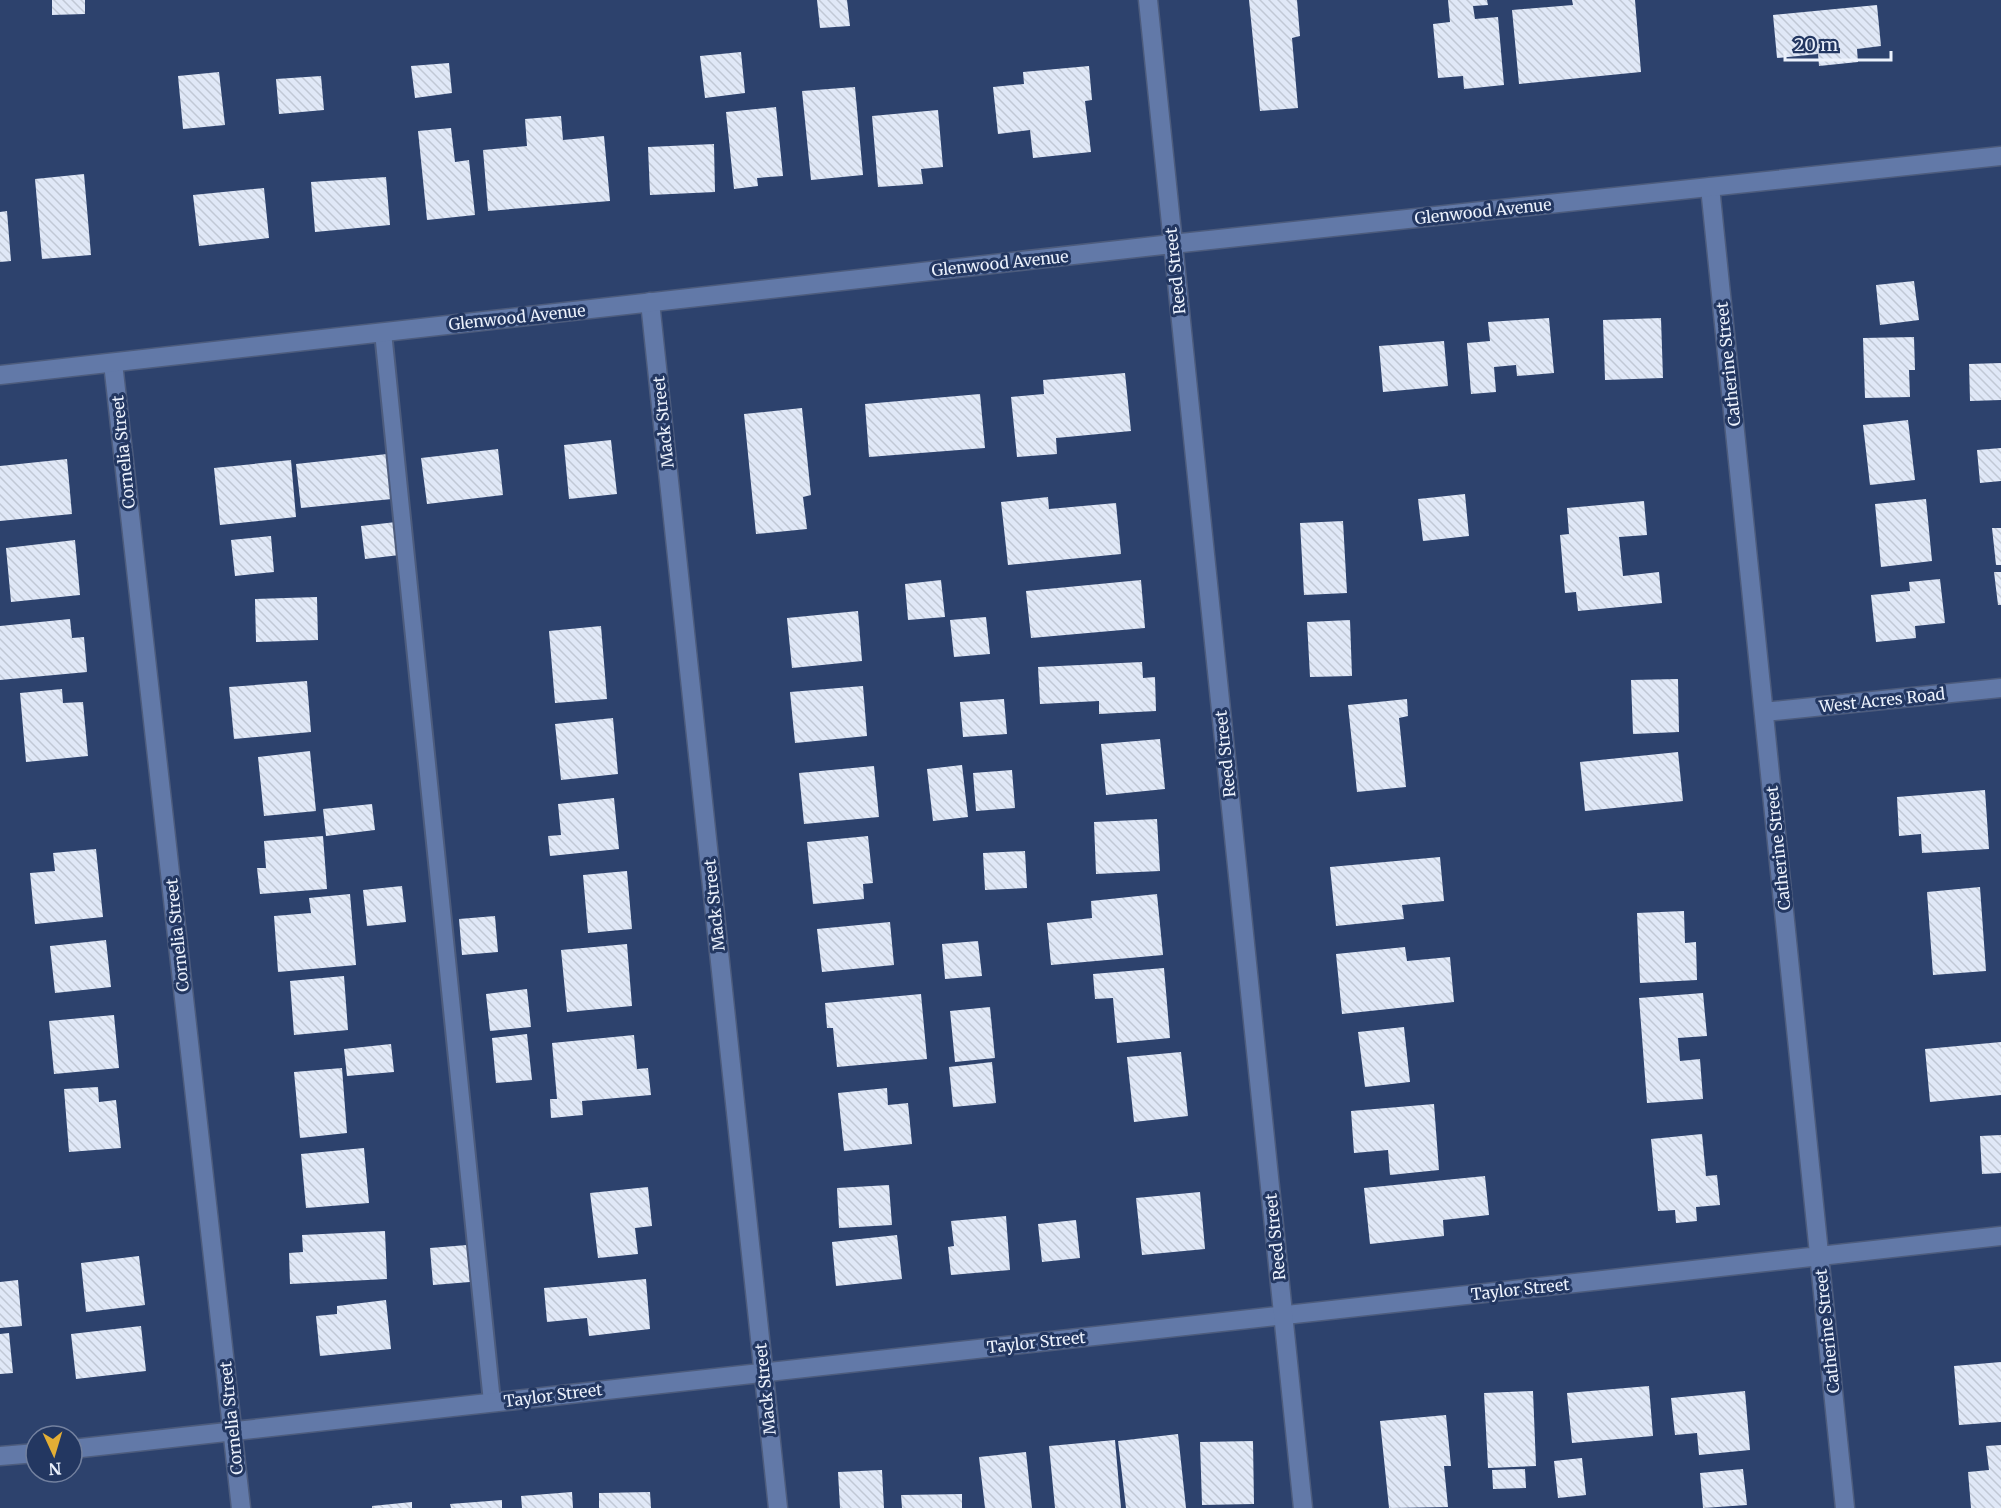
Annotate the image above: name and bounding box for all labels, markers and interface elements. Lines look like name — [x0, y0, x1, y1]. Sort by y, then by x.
scale bar — [1785, 24, 1892, 62]
text: 20 m — [1794, 33, 1838, 56]
street label: Glenwood Avenue — [1413, 194, 1553, 228]
street label: Reed Street — [1160, 226, 1190, 316]
street label: Glenwood Avenue — [930, 246, 1070, 280]
street label: Glenwood Avenue — [447, 300, 587, 334]
street label: Catherine Street — [1711, 300, 1744, 427]
street label: Mack Street — [648, 374, 678, 469]
street label: Cornelia Street — [107, 394, 139, 510]
street label: West Acres Road — [1817, 683, 1946, 717]
street label: Reed Street — [1210, 709, 1240, 799]
street label: Catherine Street — [1761, 784, 1794, 911]
street label: Mack Street — [699, 857, 729, 952]
street label: Cornelia Street — [161, 877, 193, 993]
street label: Reed Street — [1260, 1192, 1290, 1282]
street label: Catherine Street — [1810, 1267, 1843, 1394]
street label: Taylor Street — [1470, 1274, 1571, 1304]
street label: Taylor Street — [986, 1327, 1087, 1357]
street label: Mack Street — [750, 1341, 780, 1436]
street label: Cornelia Street — [215, 1360, 247, 1476]
street label: Taylor Street — [503, 1379, 604, 1411]
north arrow — [24, 1424, 84, 1484]
text: N — [48, 1459, 62, 1479]

